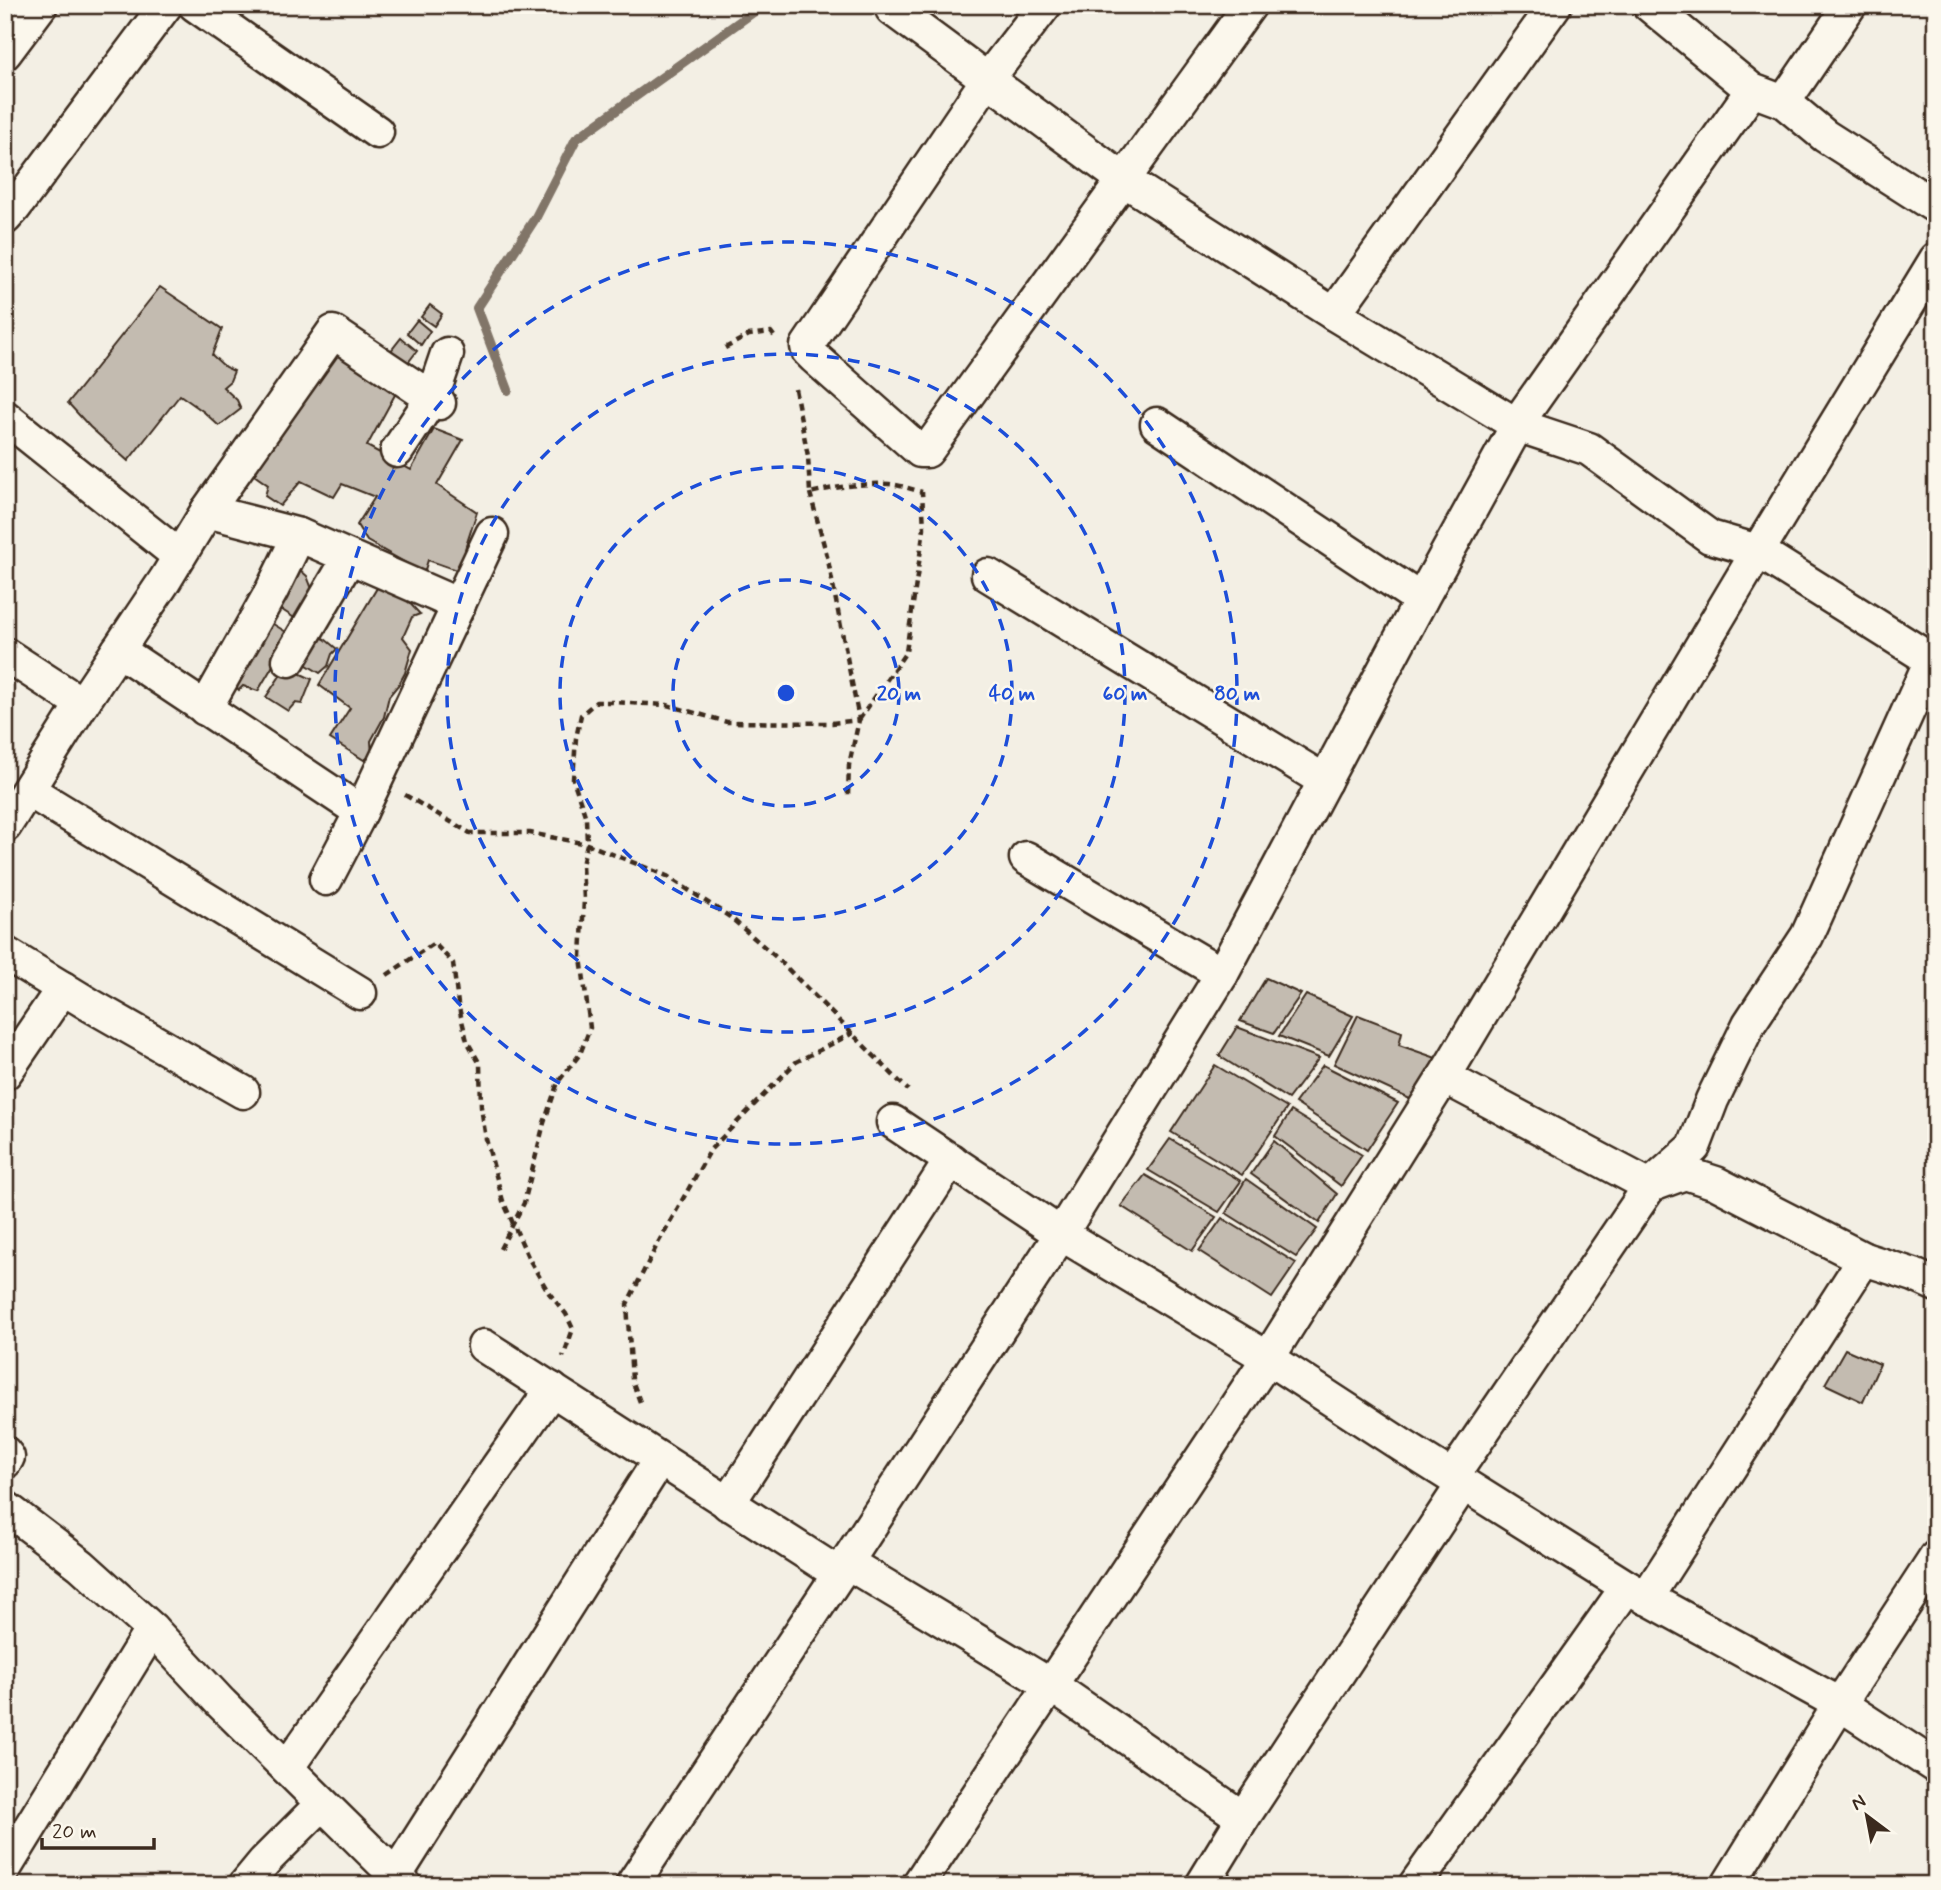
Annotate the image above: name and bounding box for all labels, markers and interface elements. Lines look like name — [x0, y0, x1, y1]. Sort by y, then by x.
text: 20 m — [877, 680, 922, 708]
text: 40 m — [989, 680, 1036, 708]
text: 60 m — [1102, 680, 1148, 708]
text: 80 m — [1214, 680, 1260, 708]
centre of rings — [774, 681, 798, 705]
north arrow — [1832, 1782, 1902, 1852]
text: N — [1847, 1789, 1871, 1817]
scale bar — [42, 1806, 154, 1850]
text: 20 m — [52, 1818, 97, 1846]

